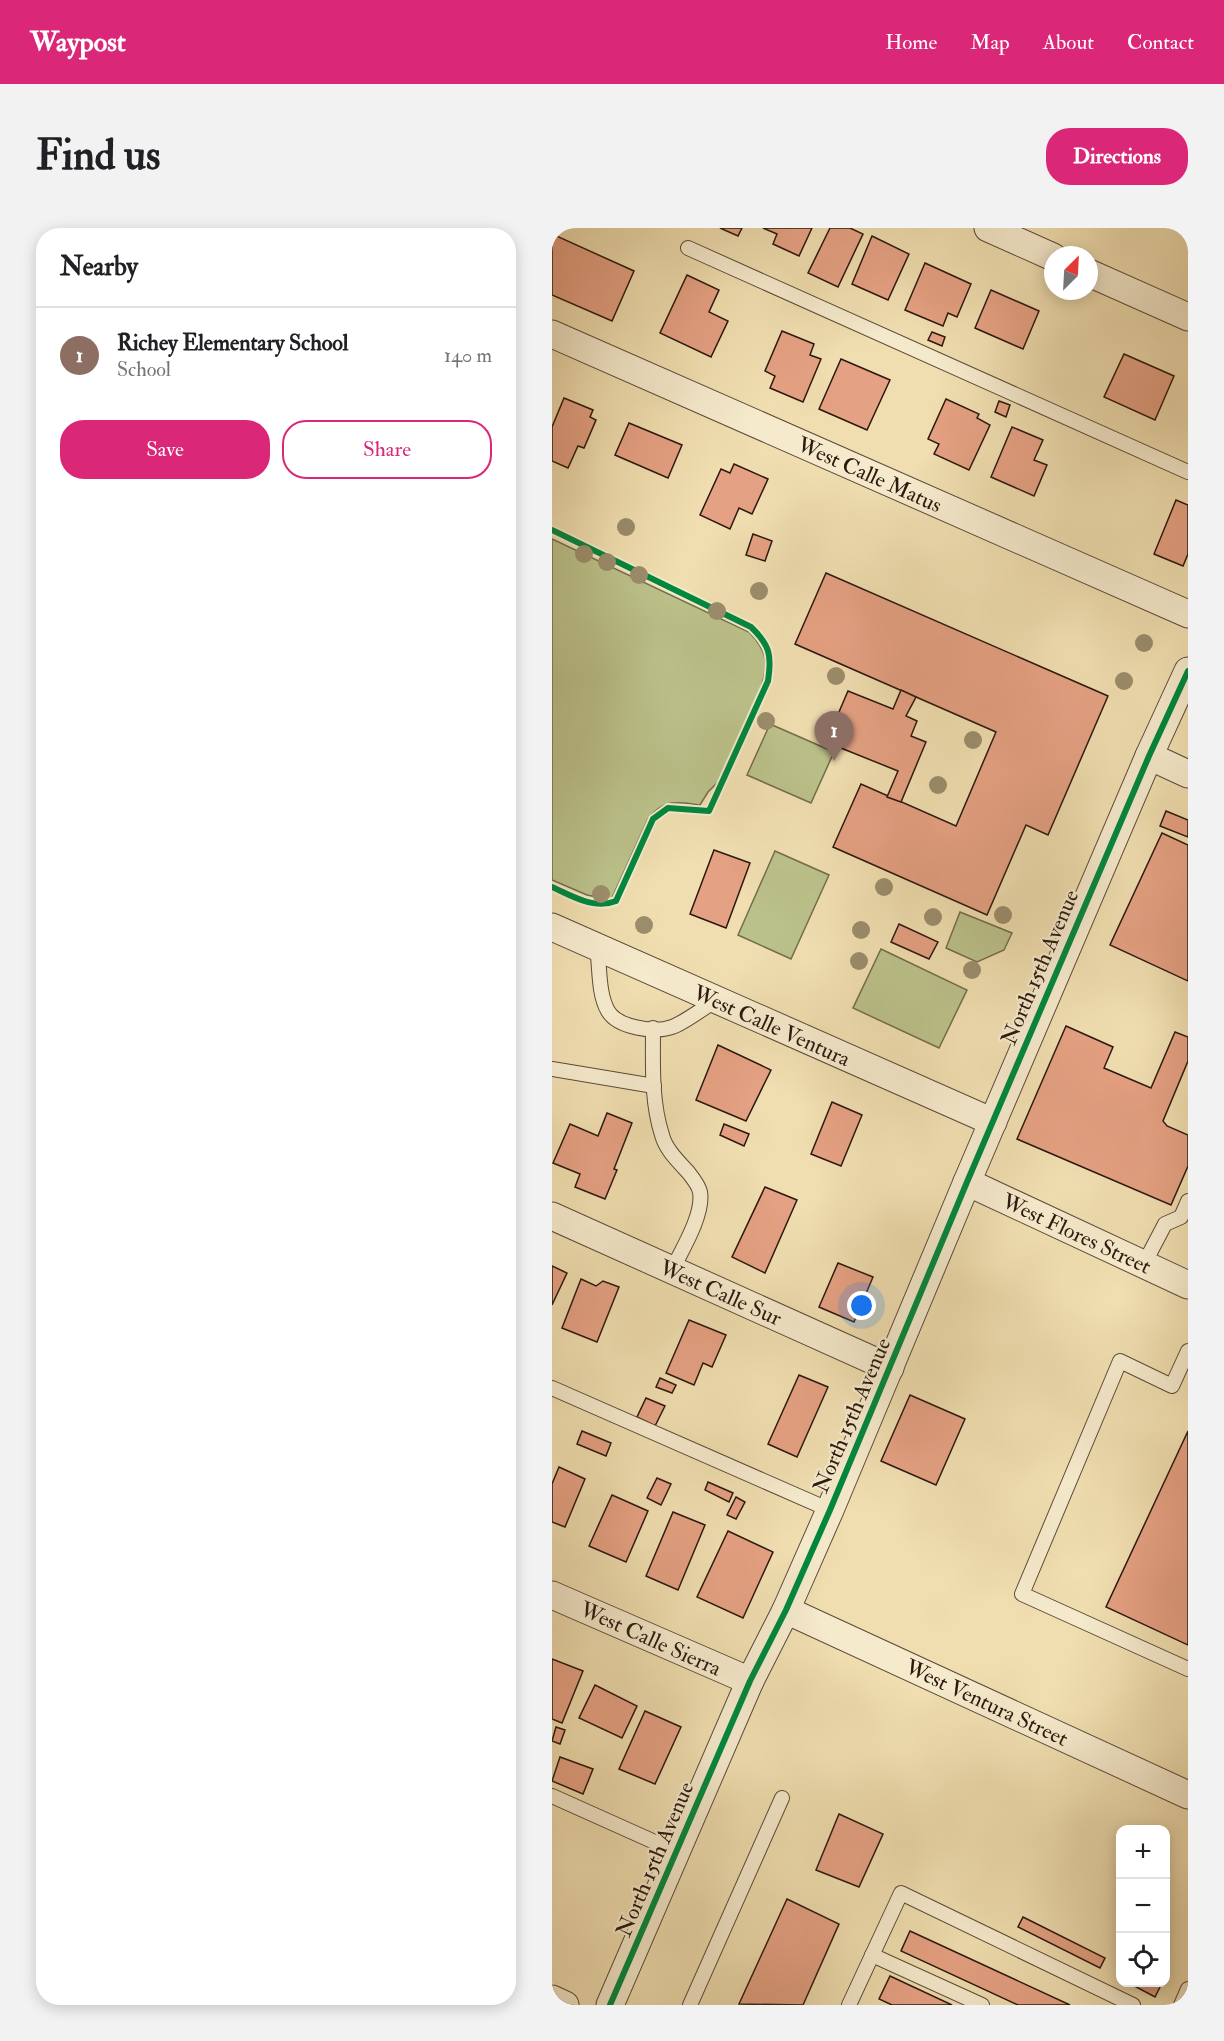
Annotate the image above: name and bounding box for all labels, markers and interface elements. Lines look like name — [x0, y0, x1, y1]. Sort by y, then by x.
text: Waypost — [30, 25, 126, 60]
text: Home — [885, 29, 937, 56]
text: Map — [970, 29, 1010, 56]
text: About — [1043, 29, 1094, 56]
text: Contact — [1127, 29, 1194, 56]
button: Directions — [1046, 128, 1188, 185]
text: Find us — [36, 130, 160, 182]
north arrow — [1044, 246, 1098, 300]
text: Nearby — [60, 251, 138, 283]
text: Richey Elementary School — [117, 329, 348, 357]
text: 1 — [76, 343, 83, 368]
text: 140 m — [444, 343, 492, 368]
text: School — [117, 357, 171, 382]
button: Save — [60, 420, 270, 479]
button: Share — [282, 420, 492, 479]
street label: West Calle Matus — [792, 430, 946, 519]
pin: 1 — [814, 712, 854, 761]
street label: North 15th Avenue — [995, 886, 1085, 1049]
street label: West Calle Ventura — [688, 978, 855, 1073]
street label: West Flores Street — [997, 1187, 1156, 1281]
street label: West Calle Sur — [654, 1253, 787, 1333]
your location — [847, 1291, 876, 1320]
street label: North 15th Avenue — [807, 1334, 897, 1497]
street label: West Calle Sierra — [575, 1595, 726, 1683]
street label: West Ventura Street — [900, 1653, 1072, 1753]
street label: North 15th Avenue — [610, 1778, 700, 1941]
map controls — [1116, 1825, 1170, 1987]
button: + — [1116, 1825, 1170, 1879]
button: − — [1116, 1879, 1170, 1933]
button: locate — [1116, 1933, 1170, 1987]

